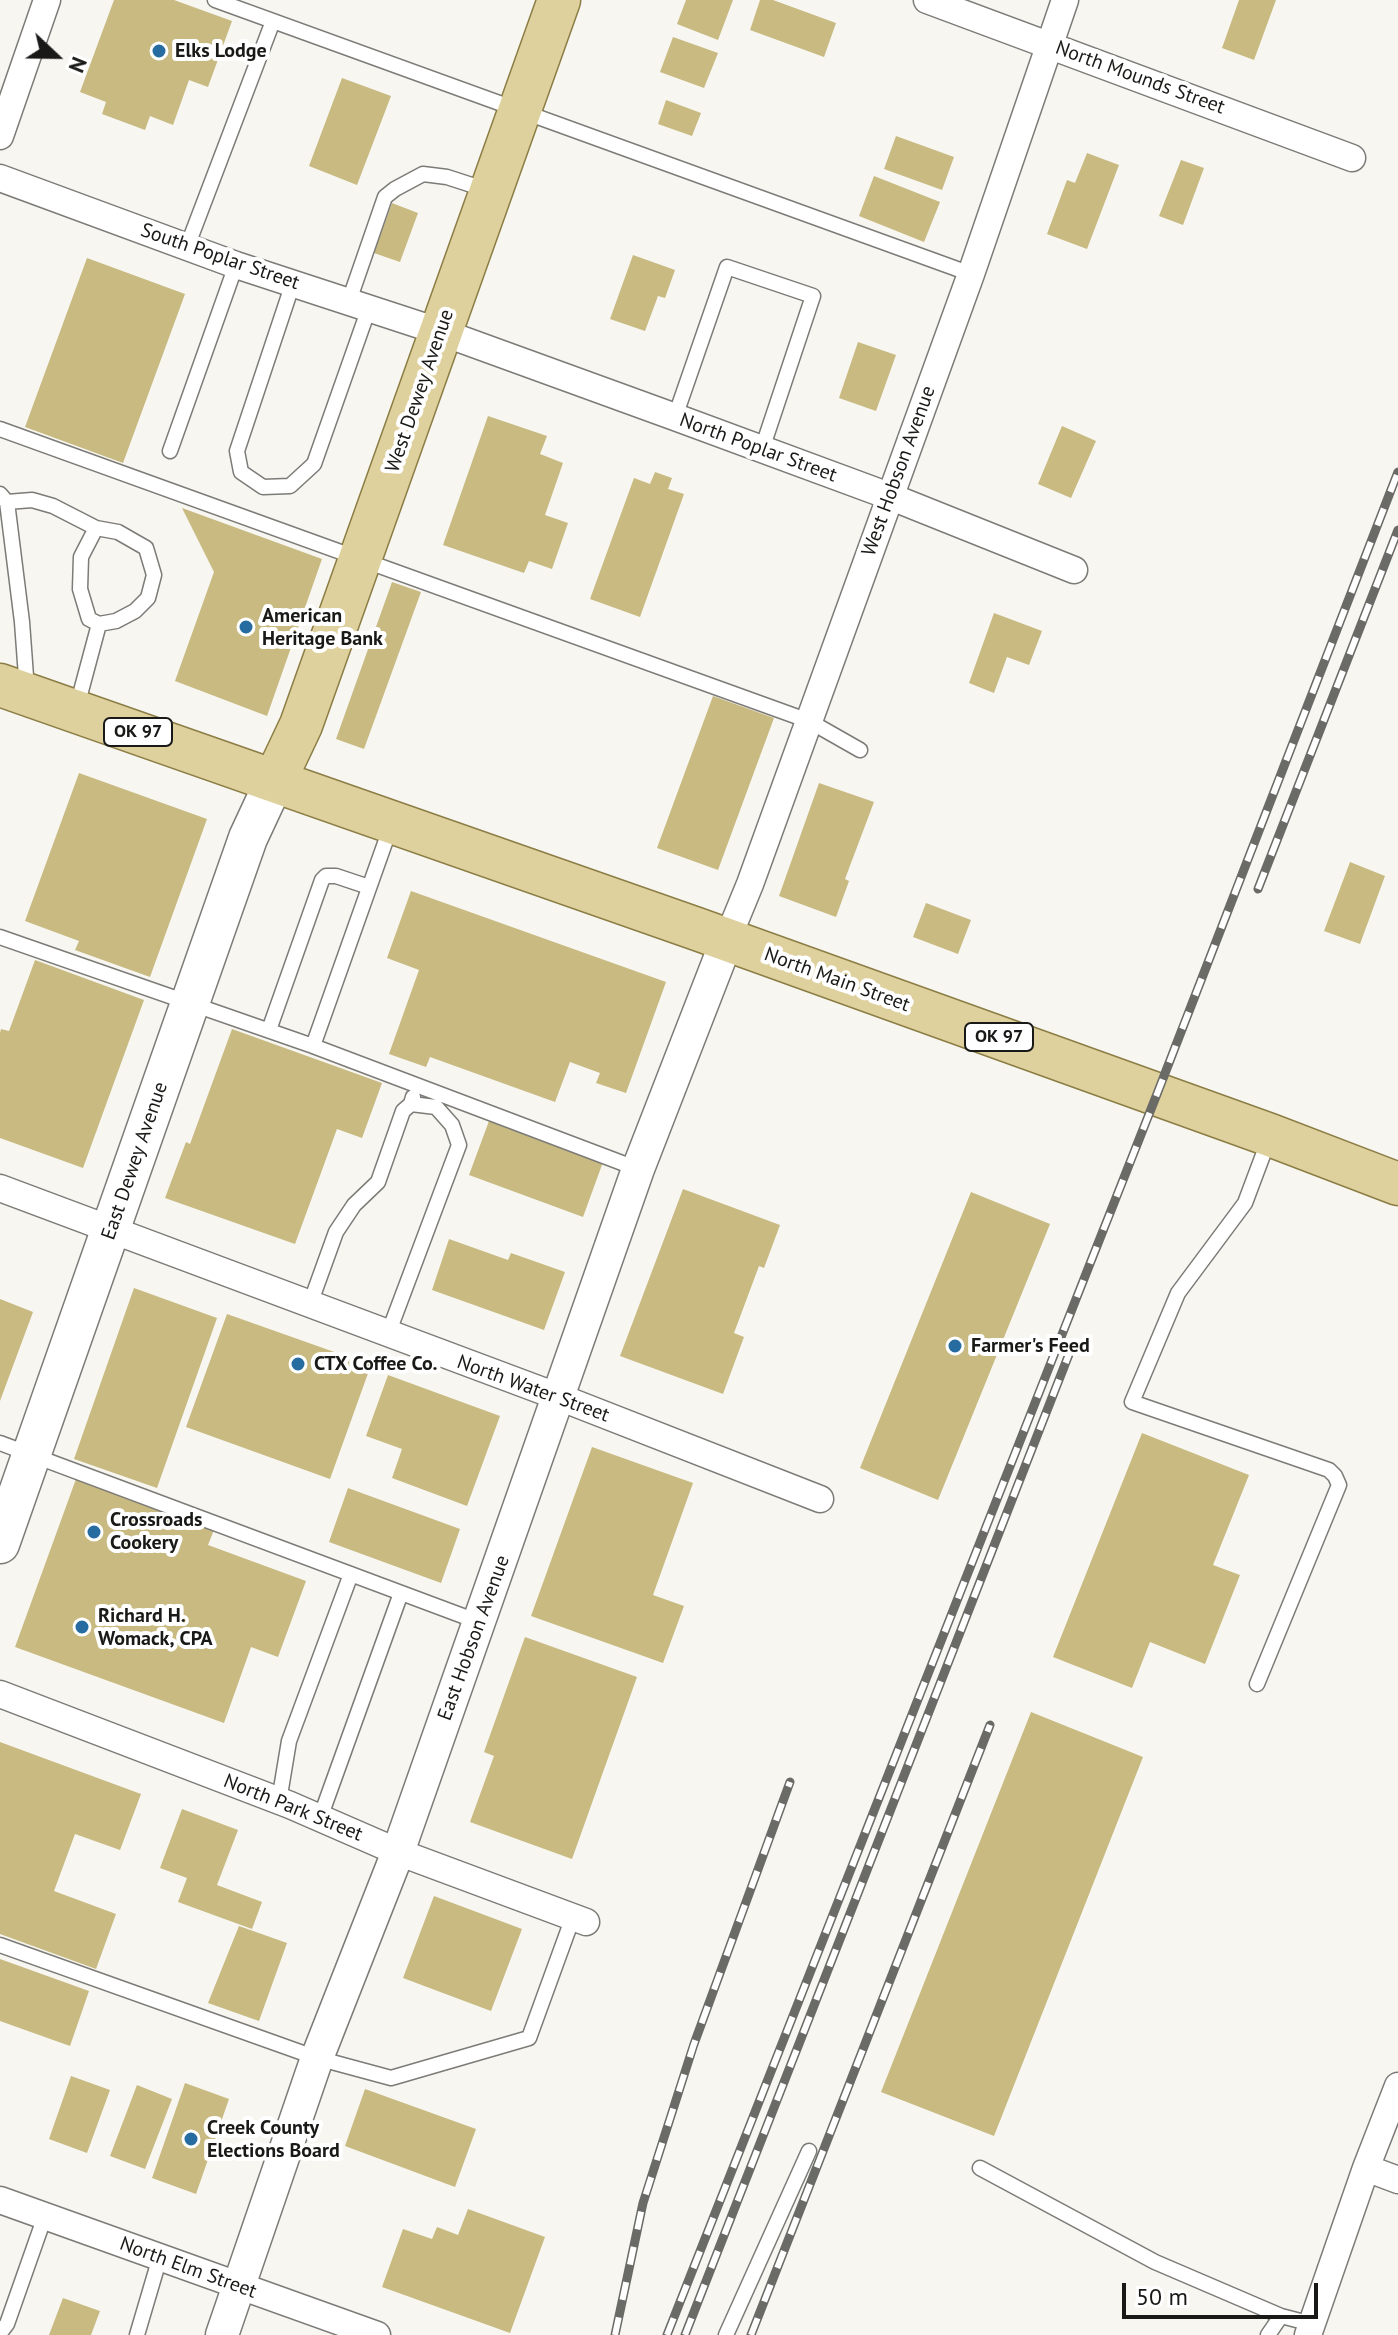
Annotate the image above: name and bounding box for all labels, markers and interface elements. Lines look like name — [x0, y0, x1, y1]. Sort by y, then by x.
north arrow — [16, 16, 96, 96]
street label: North Mounds Street — [1052, 36, 1228, 120]
place label: Elks Lodge — [175, 39, 267, 63]
marker: Elks Lodge — [150, 42, 168, 60]
text: N — [63, 53, 94, 77]
street label: South Poplar Street — [138, 219, 302, 295]
street label: West Dewey Avenue — [381, 306, 459, 476]
street label: West Hobson Avenue — [857, 383, 941, 559]
street label: North Poplar Street — [676, 408, 840, 488]
place label: American Heritage Bank — [262, 604, 383, 651]
marker: American Heritage Bank — [237, 618, 255, 636]
road number: OK 97 — [104, 718, 172, 746]
street label: North Main Street — [761, 943, 913, 1017]
road number: OK 97 — [965, 1023, 1033, 1051]
street label: East Dewey Avenue — [97, 1079, 173, 1243]
place label: Farmer's Feed — [971, 1334, 1090, 1358]
marker: Farmer's Feed — [946, 1337, 964, 1355]
street label: North Water Street — [454, 1350, 612, 1428]
place label: CTX Coffee Co. — [314, 1352, 437, 1376]
marker: CTX Coffee Co. — [289, 1355, 307, 1373]
place label: Crossroads Cookery — [110, 1508, 202, 1555]
marker: Crossroads Cookery — [85, 1523, 103, 1541]
street label: East Hobson Avenue — [433, 1552, 515, 1724]
place label: Richard H. Womack, CPA — [98, 1604, 213, 1651]
marker: Richard H. Womack, CPA — [73, 1618, 91, 1636]
street label: North Park Street — [220, 1769, 366, 1847]
place label: Creek County Elections Board — [207, 2116, 340, 2163]
marker: Creek County Elections Board — [182, 2130, 200, 2148]
street label: North Elm Street — [116, 2232, 260, 2304]
scale bar — [1126, 2267, 1322, 2317]
text: 50 m — [1136, 2281, 1188, 2312]

